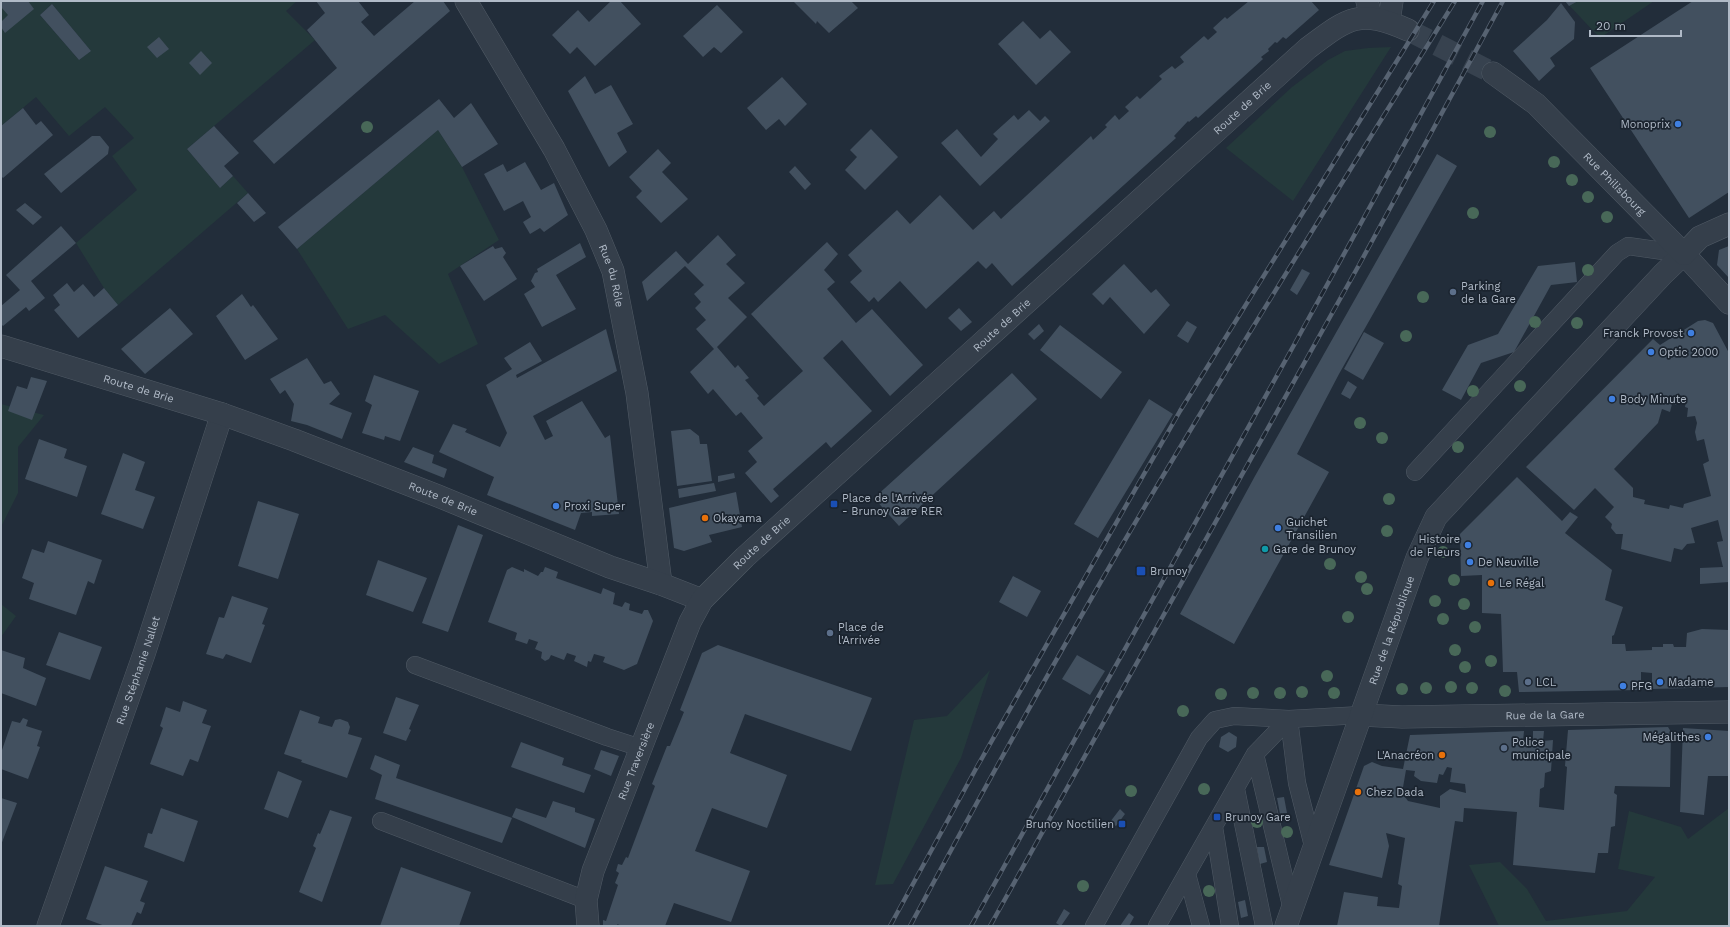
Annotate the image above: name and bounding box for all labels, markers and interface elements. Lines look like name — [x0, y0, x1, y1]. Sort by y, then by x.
scale bar — [1590, 12, 1681, 38]
text: 20 m — [1596, 19, 1626, 33]
street label: Route de Brie — [1211, 79, 1274, 137]
place label: Monoprix — [1621, 118, 1670, 131]
marker: Monoprix — [1673, 119, 1683, 129]
street label: Rue Philisbourg — [1580, 150, 1648, 218]
street label: Rue du Rôle — [596, 243, 626, 308]
place label: Parking de la Gare — [1461, 280, 1516, 306]
marker: Parking de la Gare — [1448, 287, 1458, 297]
street label: Route de Brie — [970, 296, 1034, 355]
place label: Franck Provost — [1603, 327, 1683, 340]
marker: Franck Provost — [1686, 328, 1696, 338]
place label: Optic 2000 — [1659, 346, 1719, 359]
marker: Optic 2000 — [1646, 347, 1656, 357]
street label: Route de Brie — [102, 372, 175, 406]
place label: Body Minute — [1620, 393, 1687, 406]
marker: Body Minute — [1607, 394, 1617, 404]
street label: Route de Brie — [407, 479, 479, 519]
place label: Place de l'Arrivée - Brunoy Gare RER — [842, 492, 942, 518]
marker: Place de l'Arrivée - Brunoy Gare RER — [829, 499, 839, 509]
place label: Proxi Super — [564, 500, 626, 513]
marker: Proxi Super — [551, 501, 561, 511]
place label: Okayama — [713, 512, 762, 525]
marker: Okayama — [700, 513, 710, 523]
street label: Route de Brie — [730, 513, 793, 572]
place label: Guichet Transilien — [1286, 516, 1337, 542]
marker: Guichet Transilien — [1273, 523, 1283, 533]
place label: Histoire de Fleurs — [1410, 533, 1460, 559]
marker: Histoire de Fleurs — [1463, 540, 1473, 550]
place label: Gare de Brunoy — [1273, 543, 1356, 556]
marker: Gare de Brunoy — [1260, 544, 1270, 554]
place label: De Neuville — [1478, 556, 1539, 569]
marker: De Neuville — [1465, 557, 1475, 567]
marker: Brunoy — [1135, 565, 1147, 577]
place label: Brunoy — [1150, 565, 1188, 578]
street label: Rue de la République — [1366, 574, 1417, 687]
place label: Le Régal — [1499, 577, 1545, 590]
marker: Le Régal — [1486, 578, 1496, 588]
street label: Rue Stéphanie Nallet — [114, 614, 163, 726]
place label: Place de l'Arrivée — [838, 621, 884, 647]
marker: Place de l'Arrivée — [825, 628, 835, 638]
place label: LCL — [1536, 676, 1557, 689]
place label: Madame — [1668, 676, 1714, 689]
marker: LCL — [1523, 677, 1533, 687]
marker: Madame — [1655, 677, 1665, 687]
place label: PFG — [1631, 680, 1652, 693]
marker: PFG — [1618, 681, 1628, 691]
street label: Rue de la Gare — [1505, 708, 1585, 722]
street label: Rue Traversière — [615, 720, 657, 802]
place label: Mégalithes — [1642, 731, 1700, 744]
marker: Mégalithes — [1703, 732, 1713, 742]
place label: Police municipale — [1512, 736, 1571, 762]
marker: Police municipale — [1499, 743, 1509, 753]
place label: L'Anacréon — [1377, 749, 1434, 762]
marker: L'Anacréon — [1437, 750, 1447, 760]
place label: Chez Dada — [1366, 786, 1424, 799]
marker: Chez Dada — [1353, 787, 1363, 797]
place label: Brunoy Gare — [1225, 811, 1291, 824]
marker: Brunoy Gare — [1212, 812, 1222, 822]
place label: Brunoy Noctilien — [1025, 818, 1114, 831]
marker: Brunoy Noctilien — [1117, 819, 1127, 829]

